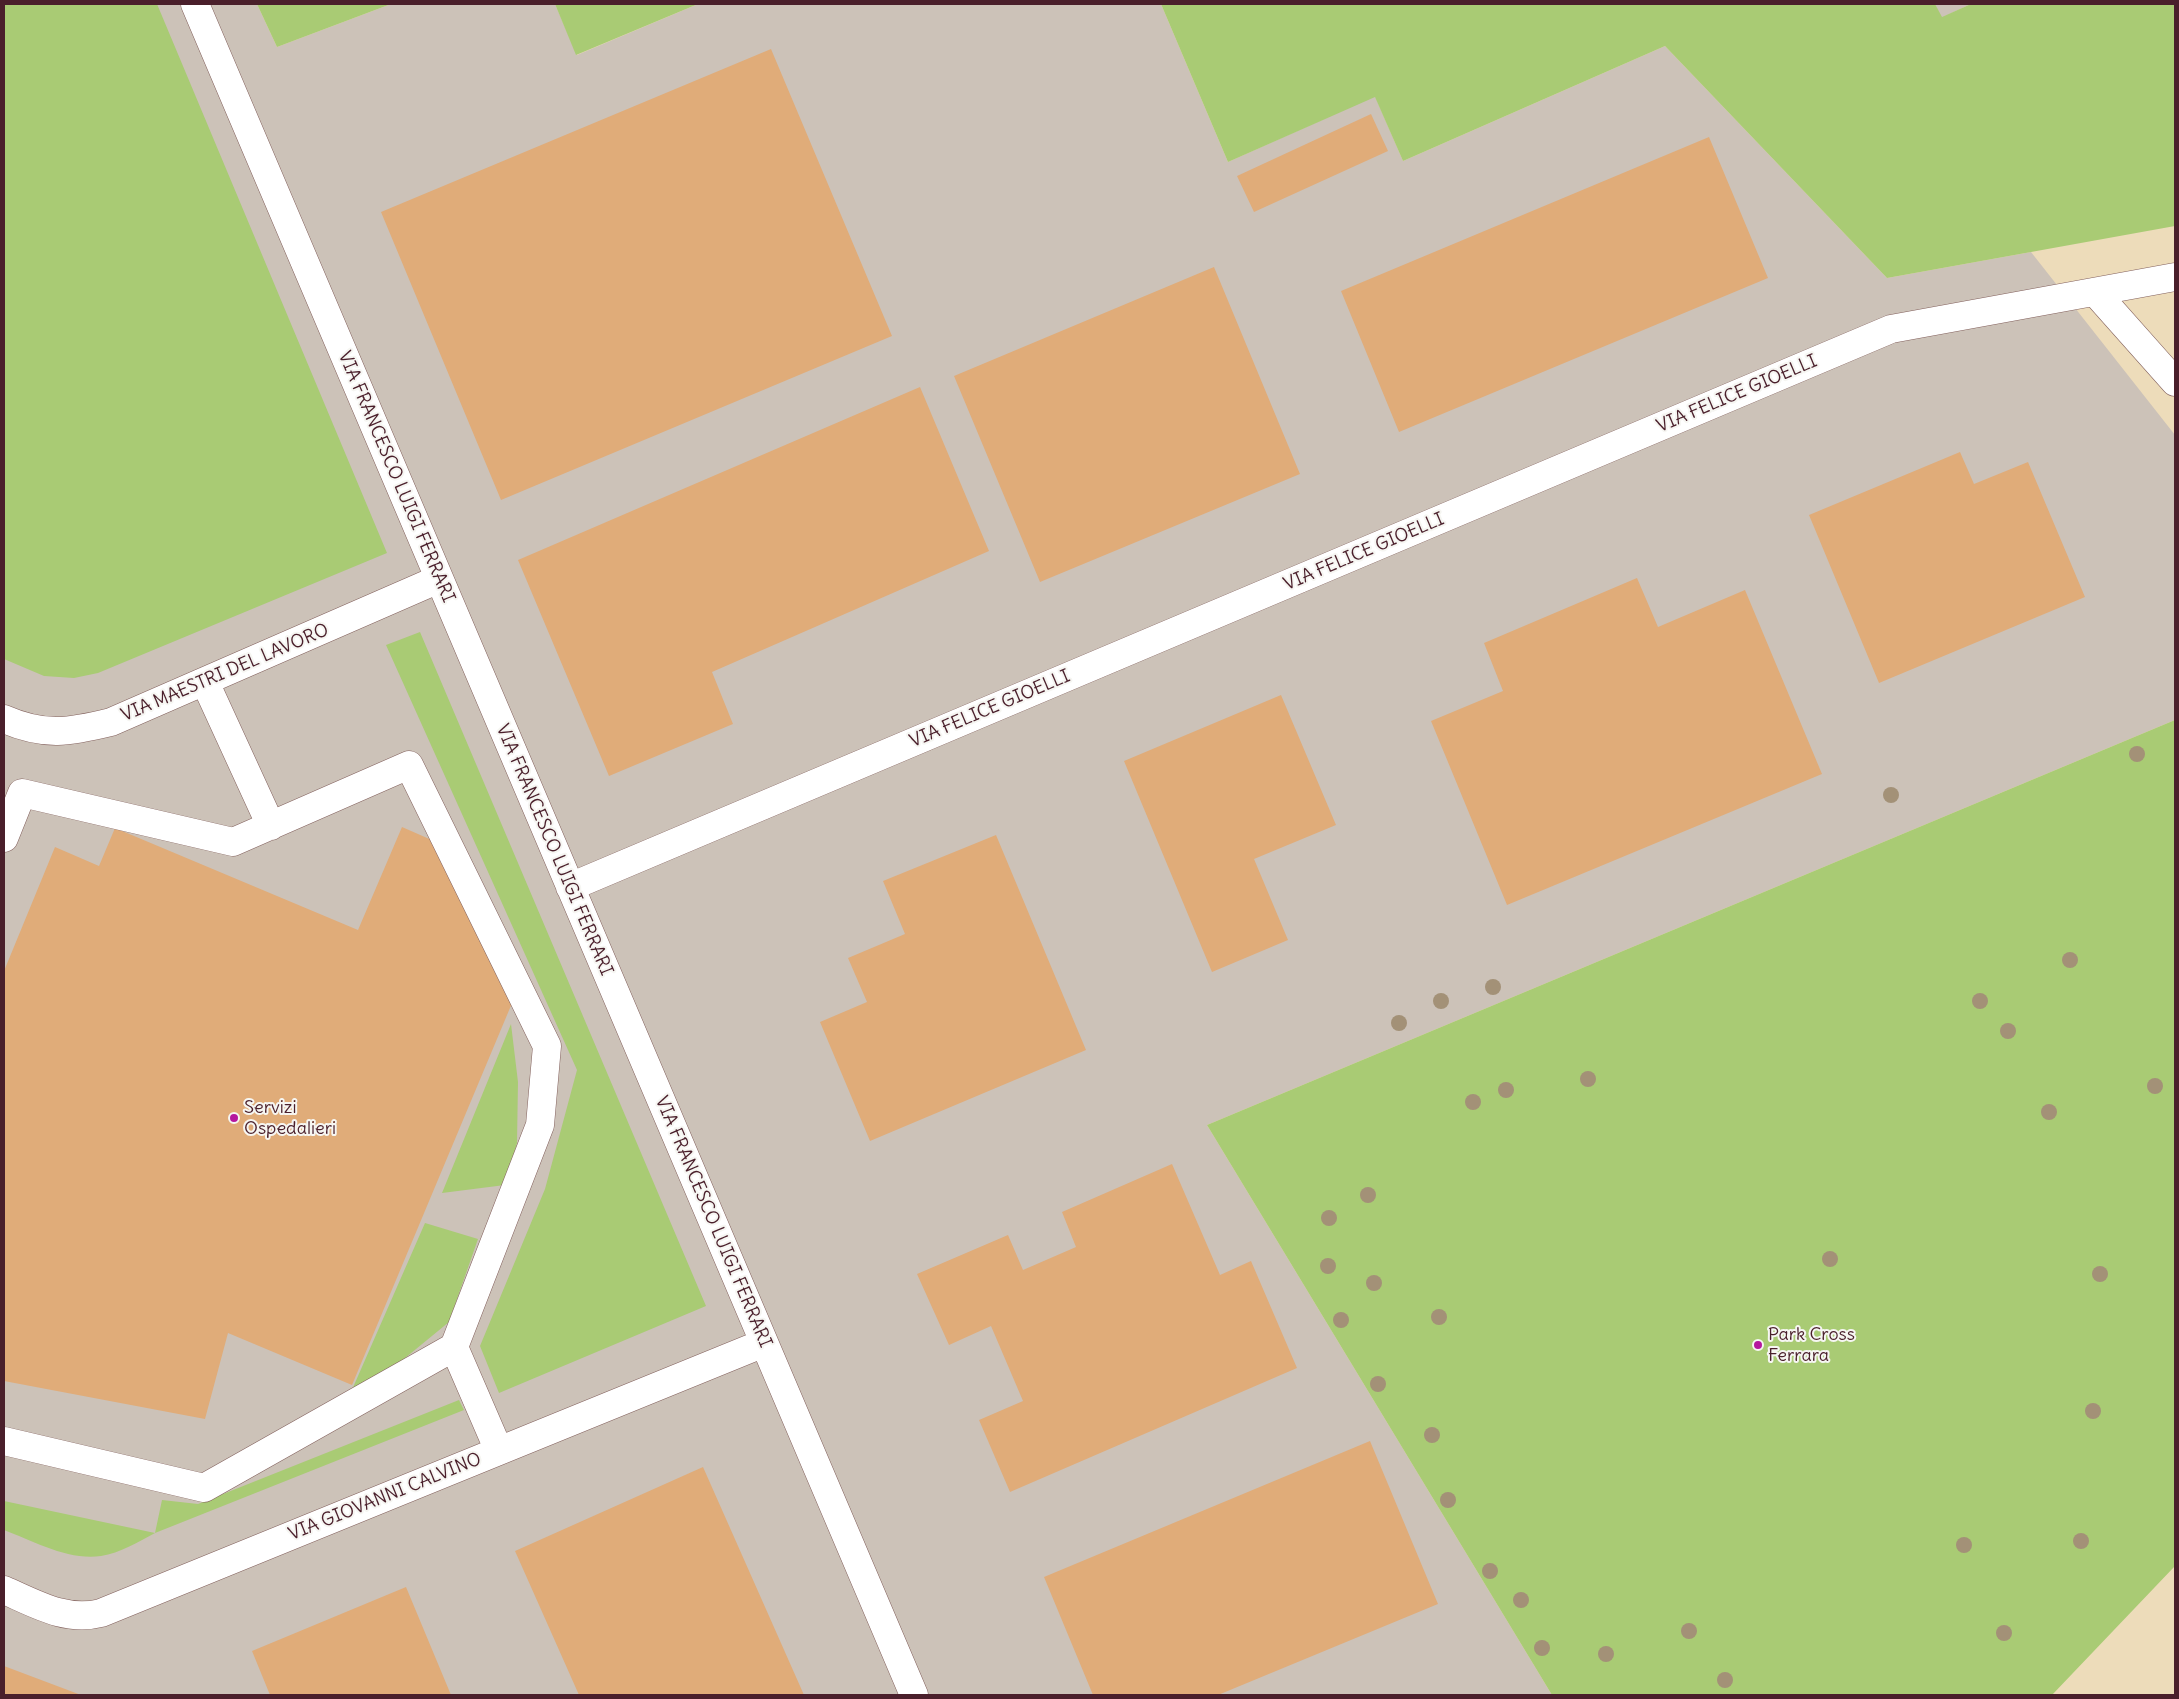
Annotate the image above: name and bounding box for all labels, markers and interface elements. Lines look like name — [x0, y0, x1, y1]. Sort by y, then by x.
street label: VIA FRANCESCO LUIGI FERRARI — [333, 348, 459, 606]
street label: VIA FELICE GIOELLI — [1654, 350, 1820, 438]
street label: VIA FELICE GIOELLI — [1281, 508, 1447, 596]
street label: VIA MAESTRI DEL LAVORO — [118, 619, 332, 727]
street label: VIA FELICE GIOELLI — [907, 665, 1073, 753]
street label: VIA FRANCESCO LUIGI FERRARI — [491, 721, 617, 979]
street label: VIA FRANCESCO LUIGI FERRARI — [650, 1093, 776, 1351]
place label: Servizi Ospedalieri — [244, 1097, 336, 1140]
marker: Servizi Ospedalieri — [228, 1112, 240, 1124]
place label: Park Cross Ferrara — [1768, 1324, 1855, 1366]
marker: Park Cross Ferrara — [1752, 1339, 1764, 1351]
street label: VIA GIOVANNI CALVINO — [286, 1448, 484, 1546]

